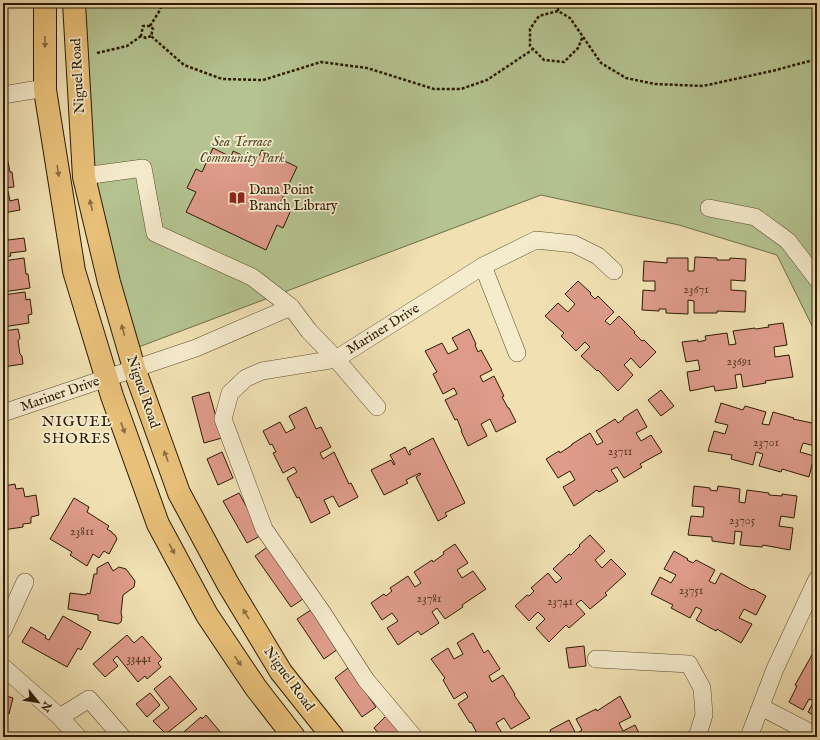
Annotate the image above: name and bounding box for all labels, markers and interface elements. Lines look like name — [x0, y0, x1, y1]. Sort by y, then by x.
one-way arrow — [42, 36, 48, 49]
street label: Niguel Road — [67, 37, 89, 114]
park label: Sea Terrace Community Park — [199, 133, 285, 167]
one-way arrow — [55, 165, 61, 177]
place label: Dana Point Branch Library — [249, 181, 338, 215]
library icon: Dana Point Branch Library — [228, 189, 246, 207]
one-way arrow — [87, 198, 93, 211]
house number: 23671 — [683, 282, 709, 297]
street label: Mariner Drive — [343, 299, 423, 359]
one-way arrow — [120, 324, 126, 336]
street label: Niguel Road — [122, 353, 164, 431]
house number: 23691 — [727, 354, 751, 369]
street label: Mariner Drive — [18, 372, 103, 416]
district label: NIGUEL SHORES — [42, 412, 112, 448]
one-way arrow — [121, 423, 127, 435]
house number: 23701 — [753, 435, 779, 450]
house number: 23711 — [608, 444, 632, 459]
one-way arrow — [162, 450, 168, 462]
house number: 23705 — [729, 513, 756, 528]
house number: 23811 — [70, 524, 94, 539]
one-way arrow — [168, 543, 175, 555]
house number: 23751 — [679, 583, 703, 598]
house number: 23781 — [417, 591, 441, 606]
house number: 23741 — [547, 594, 573, 609]
one-way arrow — [242, 608, 249, 620]
street label: Niguel Road — [260, 643, 319, 715]
house number: 33441 — [126, 651, 152, 666]
one-way arrow — [234, 655, 242, 666]
north arrow — [18, 682, 58, 722]
text: N — [37, 698, 55, 715]

